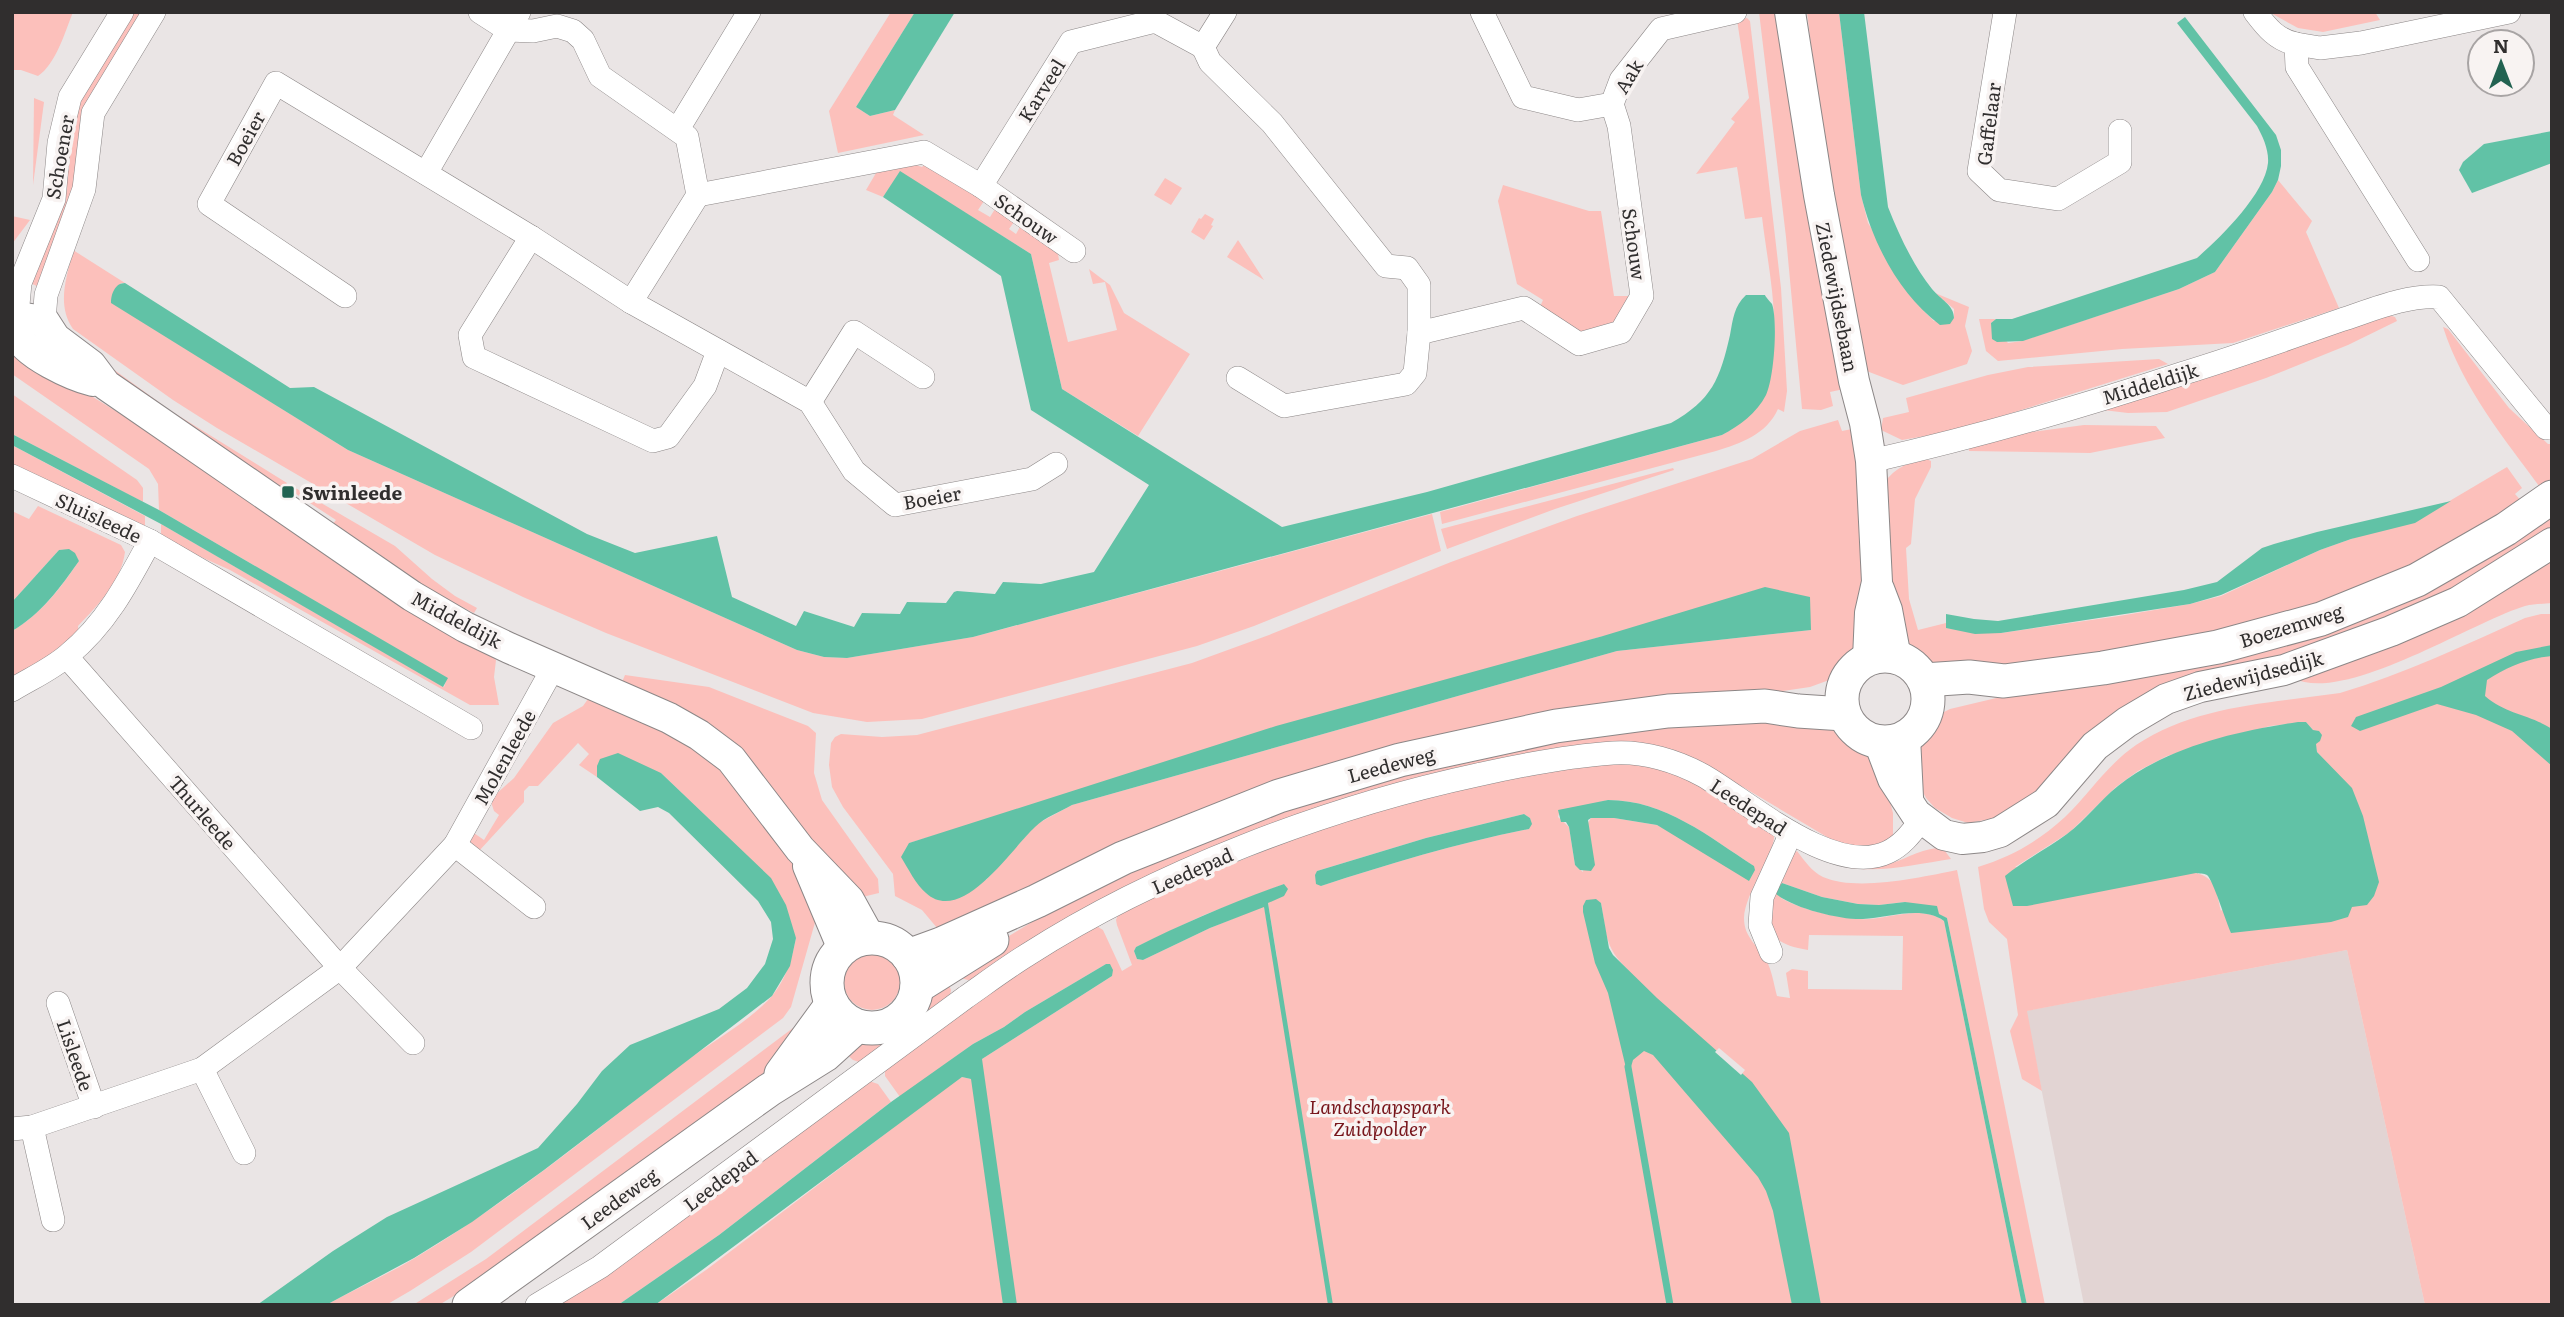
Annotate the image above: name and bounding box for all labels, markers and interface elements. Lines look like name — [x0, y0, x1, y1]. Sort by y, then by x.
north arrow — [2466, 28, 2536, 98]
text: N — [2493, 31, 2509, 59]
street label: Karveel — [1011, 53, 1071, 127]
street label: Aak — [1607, 53, 1649, 99]
street label: Gaffelaar — [1969, 81, 2007, 167]
street label: Boeier — [219, 106, 271, 170]
street label: Schoener — [38, 113, 80, 201]
street label: Schouw — [989, 186, 1065, 251]
street label: Schouw — [1616, 206, 1654, 282]
street label: Ziedewijdsebaan — [1810, 220, 1866, 374]
street label: Middeldijk — [2099, 355, 2202, 411]
place label: Swinleede — [302, 478, 402, 506]
street label: Boeier — [901, 478, 963, 516]
marker: Swinleede — [280, 484, 296, 500]
street label: Sluisleede — [52, 485, 147, 549]
street label: Middeldijk — [407, 583, 508, 655]
street label: Boezemweg — [2236, 596, 2346, 654]
street label: Ziedewijdsedijk — [2180, 643, 2326, 707]
street label: Molenleede — [466, 704, 542, 810]
street label: Leedeweg — [1344, 739, 1438, 789]
street label: Thurleede — [163, 769, 243, 856]
street label: Leedepad — [1705, 771, 1793, 841]
street label: Leedepad — [1147, 839, 1238, 900]
street label: Lisleede — [51, 1015, 101, 1095]
park label: Landschapspark Zuidpolder — [1309, 1092, 1451, 1142]
street label: Leedepad — [677, 1143, 763, 1217]
street label: Leedeweg — [575, 1160, 664, 1236]

